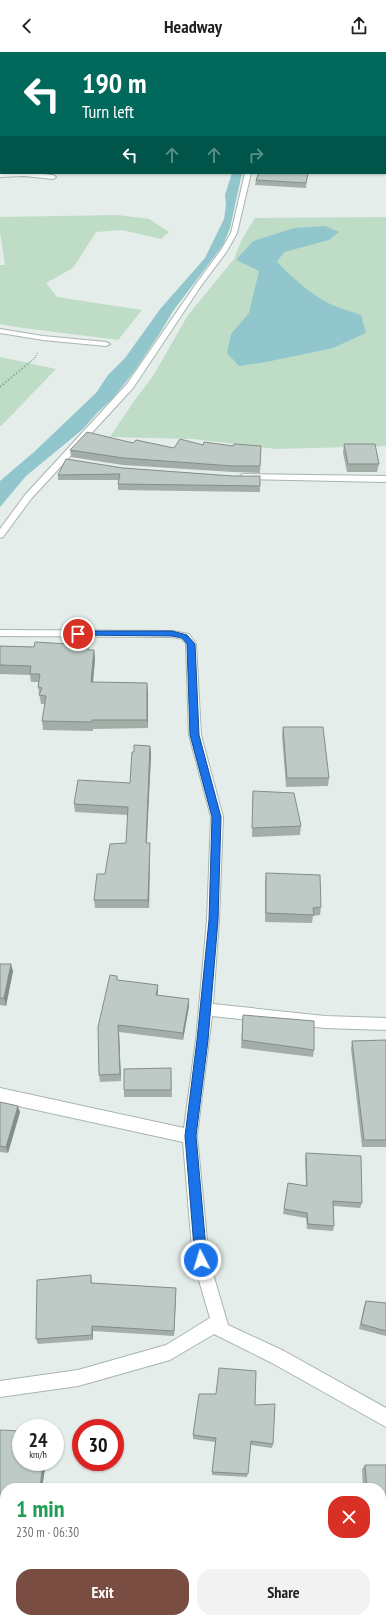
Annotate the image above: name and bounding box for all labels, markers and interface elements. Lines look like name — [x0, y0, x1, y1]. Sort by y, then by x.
icon: back — [16, 15, 38, 37]
text: Headway — [164, 15, 222, 38]
icon: share — [348, 15, 370, 37]
text: 190 m — [82, 64, 146, 101]
icon: left — [16, 68, 68, 120]
text: Turn left — [82, 100, 134, 123]
icon: left — [119, 144, 141, 166]
icon: ahead — [161, 144, 183, 166]
icon: ahead — [203, 144, 225, 166]
icon: right — [245, 144, 267, 166]
pin — [61, 617, 95, 651]
icon: arrive — [67, 623, 89, 645]
position arrow — [180, 1239, 222, 1281]
speed limit sign: 30 — [72, 1419, 124, 1471]
text: 24 — [28, 1427, 48, 1453]
text: km/h — [29, 1448, 47, 1461]
text: 1 min — [16, 1493, 64, 1524]
button: close — [328, 1496, 370, 1538]
text: 230 m · 06:30 — [16, 1524, 79, 1541]
button: Exit — [16, 1569, 189, 1615]
button: Share — [197, 1569, 370, 1615]

